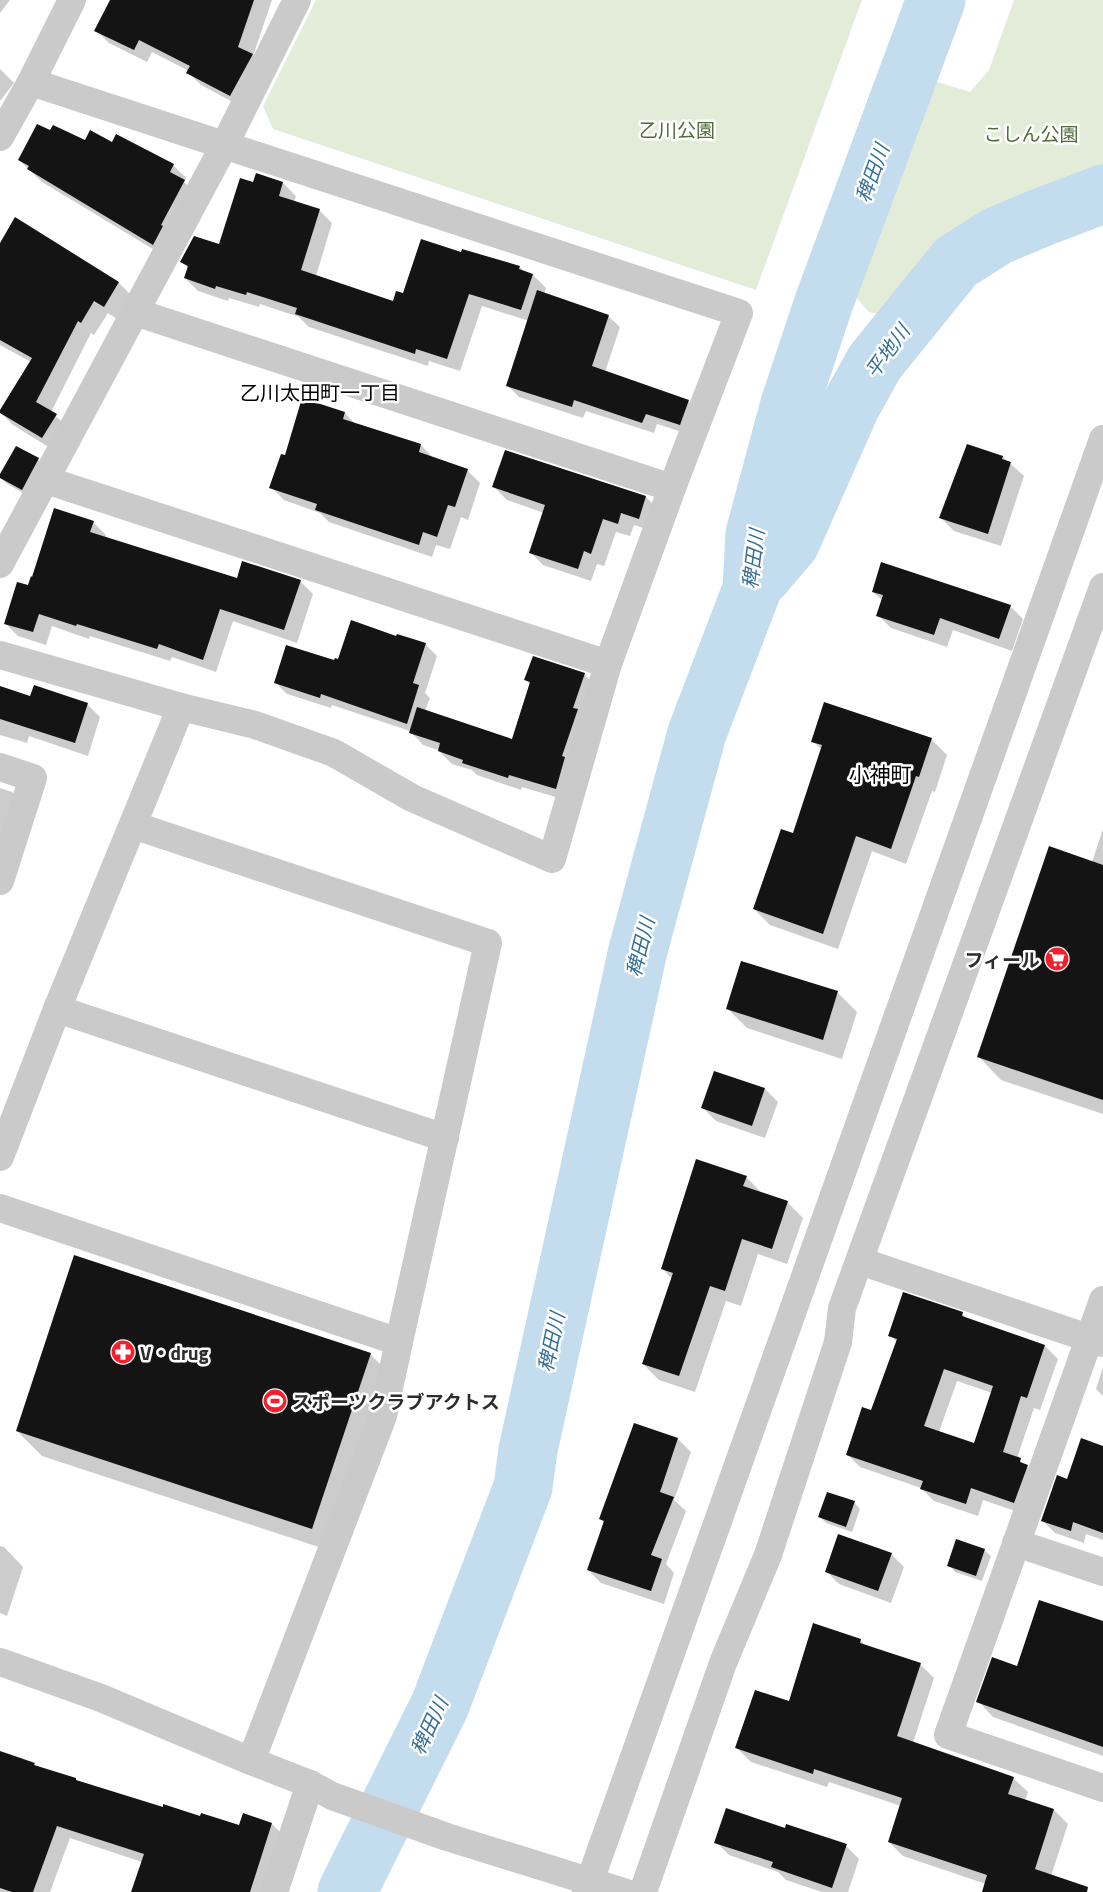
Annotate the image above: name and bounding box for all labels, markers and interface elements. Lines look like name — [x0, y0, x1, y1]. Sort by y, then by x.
park label: 乙川公園 — [639, 115, 715, 144]
park label: こしん公園 — [983, 119, 1079, 148]
water label: 稗田川 — [847, 138, 898, 206]
water label: 平地川 — [857, 316, 918, 384]
district label: 乙川太田町一丁目 — [240, 377, 400, 408]
water label: 稗田川 — [734, 525, 772, 591]
district label: 小神町 — [849, 758, 912, 790]
water label: 稗田川 — [618, 912, 663, 980]
place label: フィール — [964, 945, 1040, 974]
supermarket icon: フィール — [1044, 946, 1070, 972]
water label: 稗田川 — [530, 1307, 573, 1375]
place label: V・drug — [140, 1338, 209, 1367]
pharmacy icon: V・drug — [110, 1339, 136, 1365]
place label: スポーツクラブアクトス — [292, 1387, 500, 1416]
sports icon: スポーツクラブアクトス — [262, 1388, 288, 1414]
water label: 稗田川 — [402, 1690, 457, 1760]

